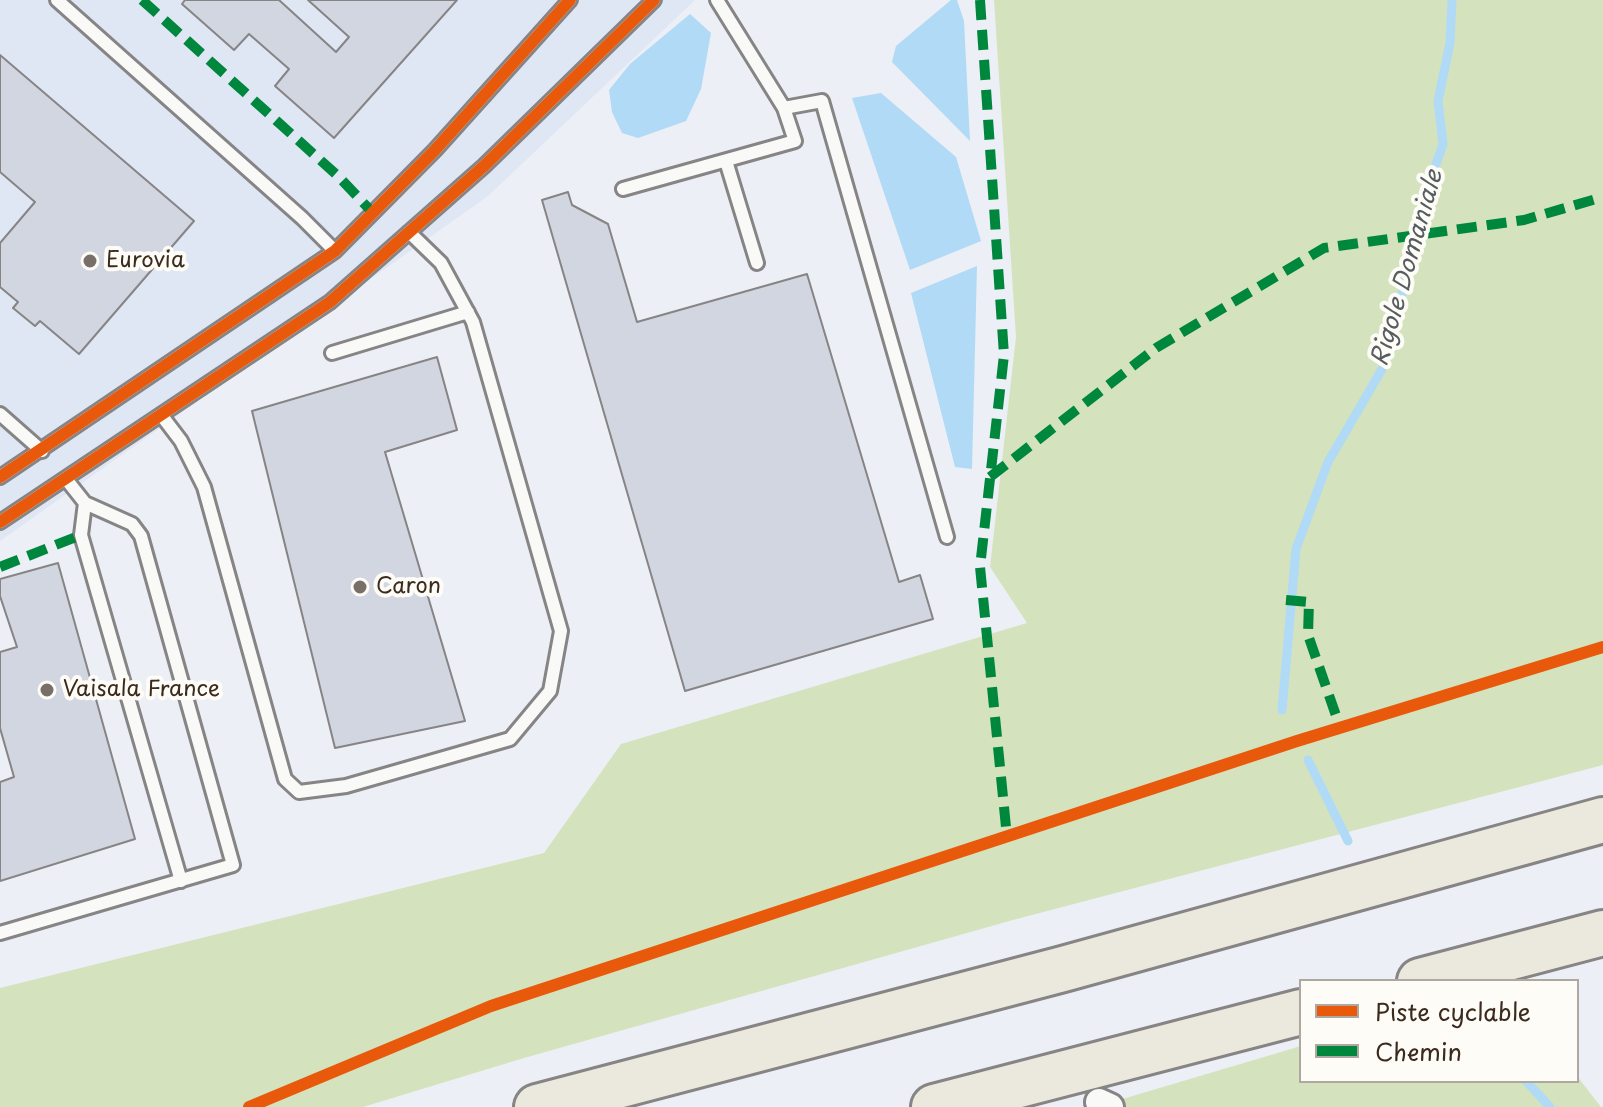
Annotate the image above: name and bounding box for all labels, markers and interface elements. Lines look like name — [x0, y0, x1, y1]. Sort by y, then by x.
water label: Rigole Domaniale — [1366, 167, 1450, 369]
place label: Eurovia — [106, 248, 185, 274]
marker: Eurovia — [81, 252, 99, 270]
place label: Caron — [376, 574, 441, 600]
marker: Caron — [351, 578, 369, 596]
place label: Vaisala France — [63, 677, 220, 703]
marker: Vaisala France — [38, 681, 56, 699]
legend — [1299, 979, 1579, 1083]
text: Piste cyclable — [1375, 993, 1531, 1029]
text: Chemin — [1375, 1033, 1462, 1069]

